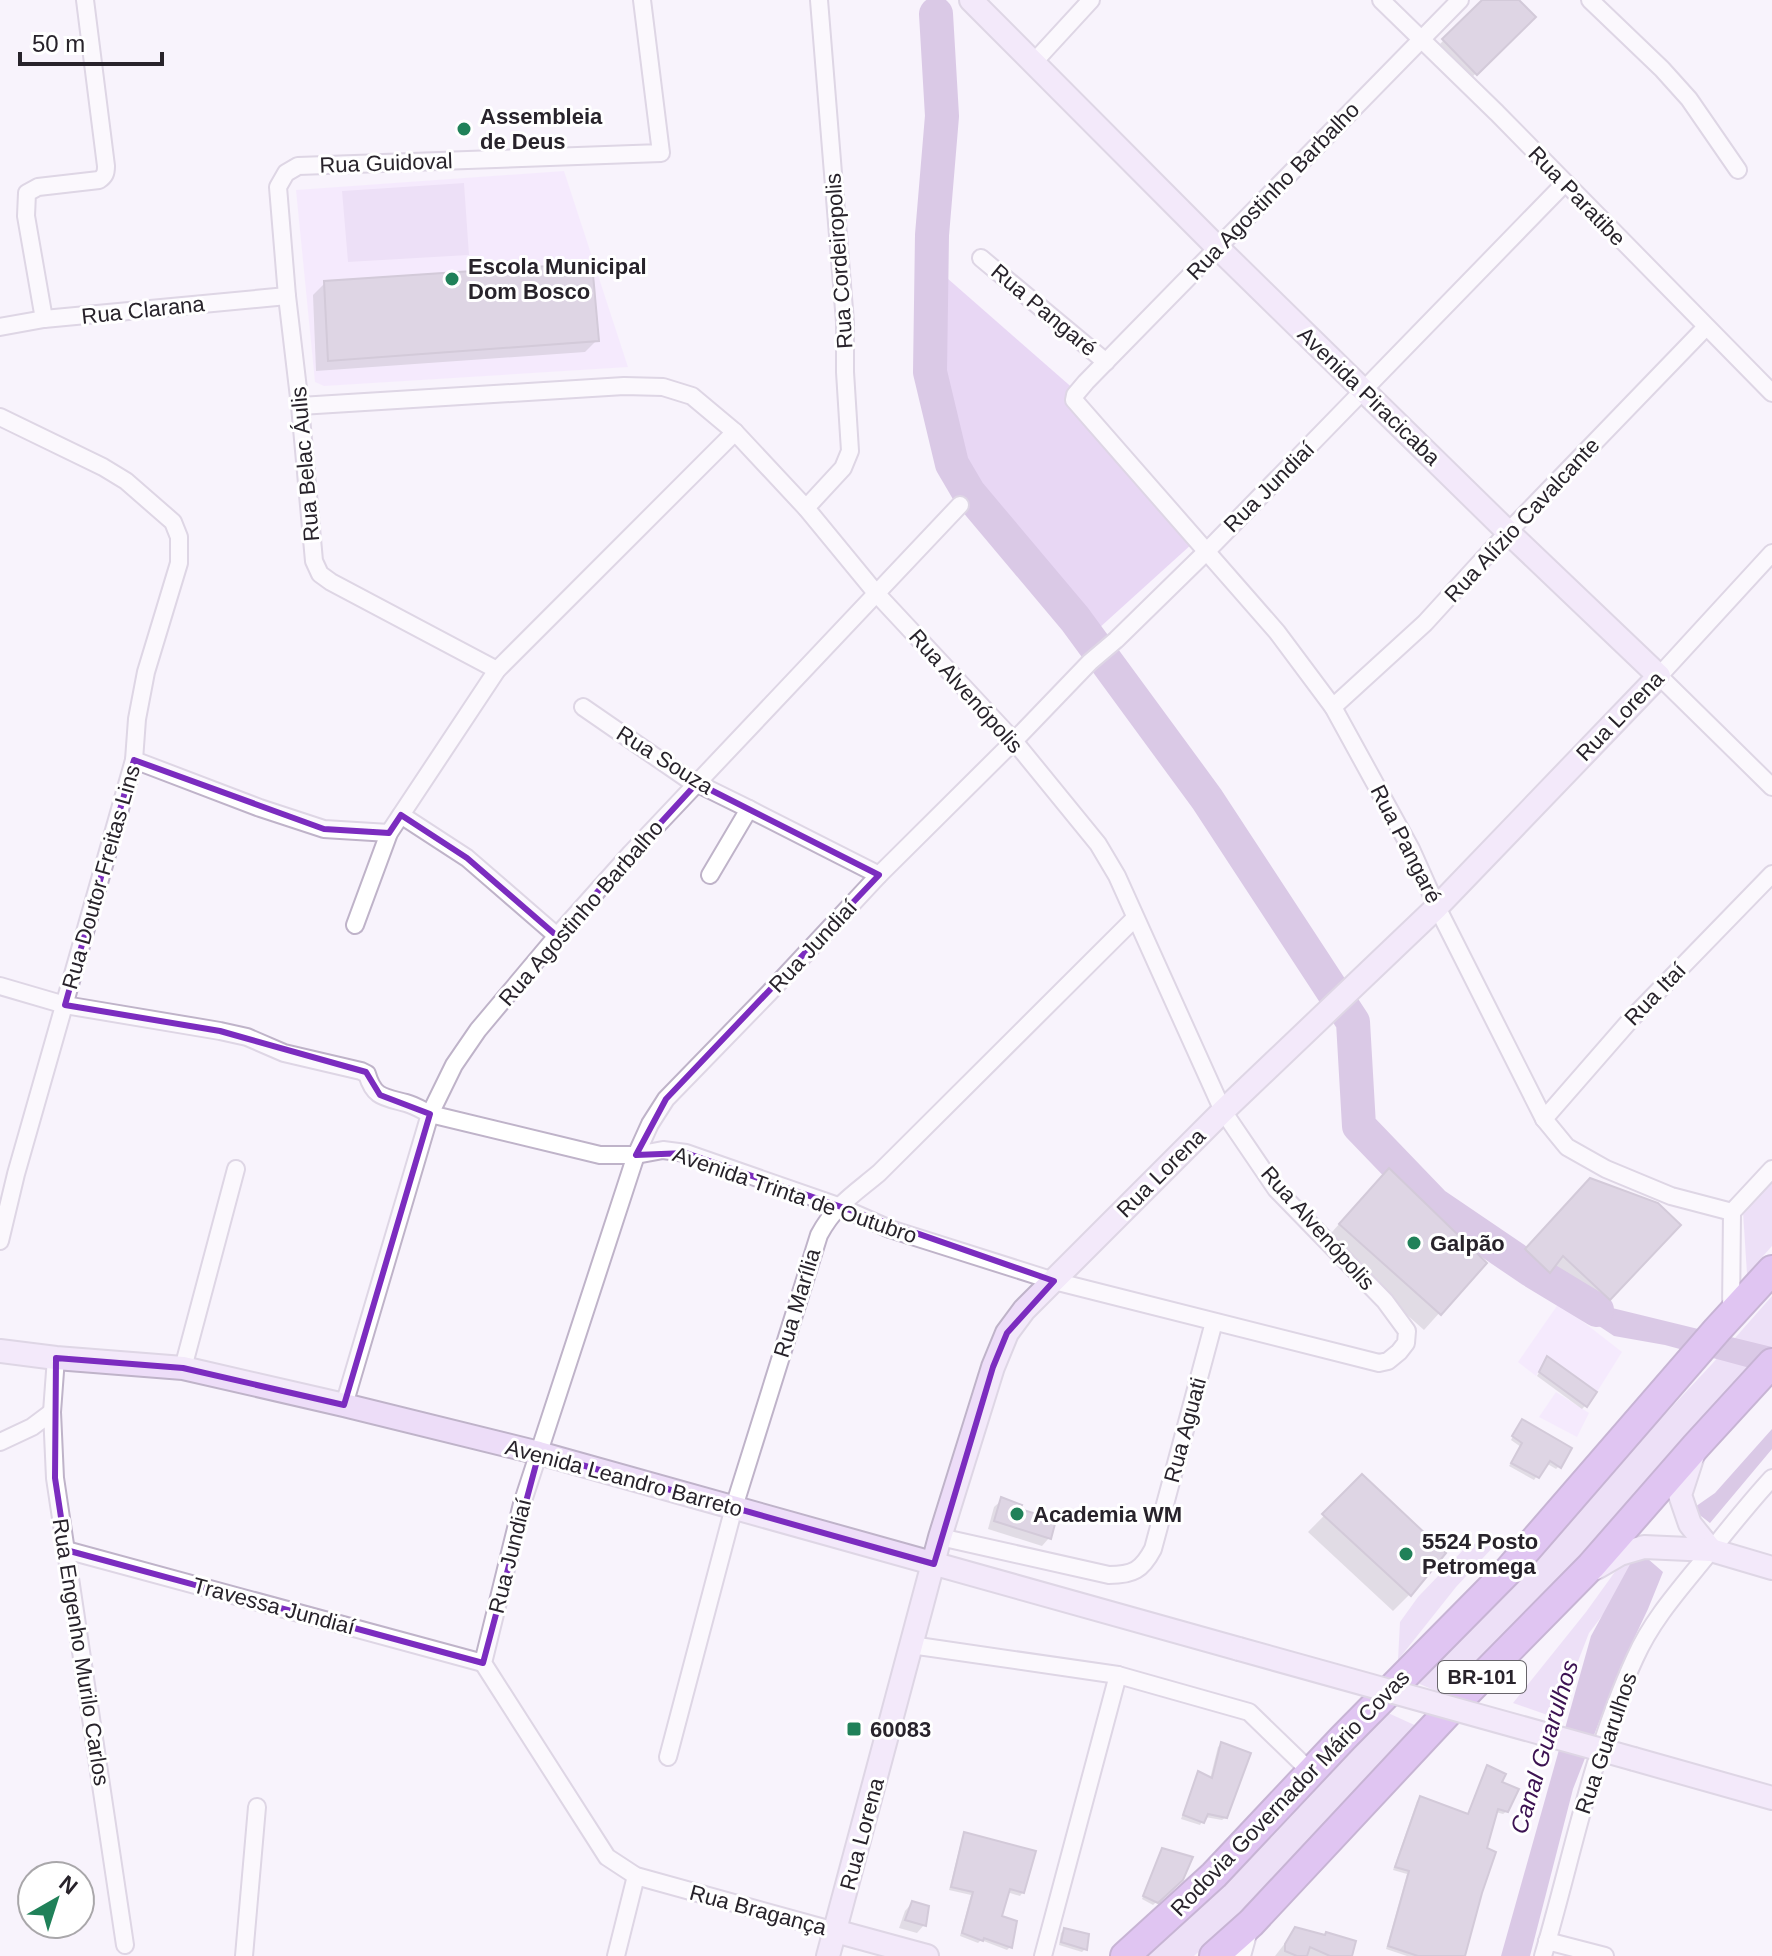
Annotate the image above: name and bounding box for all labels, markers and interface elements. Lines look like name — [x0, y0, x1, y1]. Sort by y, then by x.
scale bar — [20, 16, 162, 66]
text: 50 m — [32, 30, 85, 57]
street label: Rua Agostinho Barbalho — [1182, 97, 1364, 285]
place label: Assembleia de Deus — [480, 104, 603, 154]
marker: Assembleia de Deus — [455, 120, 473, 138]
street label: Rua Paratibe — [1523, 141, 1631, 251]
street label: Rua Guidoval — [319, 148, 453, 178]
street label: Rua Cordeiropolis — [820, 172, 858, 350]
place label: Escola Municipal Dom Bosco — [468, 254, 647, 304]
street label: Rua Pangaré — [986, 259, 1102, 361]
marker: Escola Municipal Dom Bosco — [443, 270, 461, 288]
street label: Rua Clarana — [80, 291, 206, 329]
street label: Avenida Piracicaba — [1293, 322, 1446, 471]
street label: Rua Belac Áulis — [286, 386, 324, 542]
street label: Rua Alízio Cavalcante — [1439, 433, 1605, 607]
street label: Rua Jundiaí — [1219, 437, 1319, 537]
street label: Rua Alvenópolis — [904, 624, 1028, 758]
street label: Rua Lorena — [1571, 665, 1669, 766]
street label: Rua Souza — [612, 721, 718, 800]
street label: Rua Doutor Freitas Lins — [57, 762, 145, 992]
street label: Rua Pangaré — [1365, 781, 1447, 907]
street label: Rua Agostinho Barbalho — [494, 815, 668, 1011]
street label: Rua Jundiaí — [764, 895, 862, 997]
street label: Rua Itaí — [1619, 958, 1691, 1030]
street label: Rua Lorena — [1112, 1123, 1211, 1222]
street label: Avenida Trinta de Outubro — [670, 1141, 920, 1249]
street label: Rua Alvenópolis — [1256, 1161, 1380, 1295]
place label: Galpão — [1430, 1231, 1505, 1256]
marker: Galpão — [1405, 1234, 1423, 1252]
street label: Rua Marília — [769, 1245, 826, 1360]
street label: Rua Aguati — [1159, 1375, 1211, 1485]
street label: Avenida Leandro Barreto — [503, 1434, 745, 1522]
street label: Rua Jundiaí — [484, 1496, 536, 1616]
place label: Academia WM — [1033, 1502, 1182, 1527]
marker: Academia WM — [1008, 1505, 1026, 1523]
street label: Rua Engenho Murilo Carlos — [48, 1517, 114, 1787]
place label: 5524 Posto Petromega — [1422, 1529, 1538, 1579]
marker: 5524 Posto Petromega — [1397, 1545, 1415, 1563]
street label: Travessa Jundiaí — [190, 1572, 358, 1640]
water label: Canal Guarulhos — [1505, 1657, 1583, 1837]
road number: BR-101 — [1438, 1661, 1526, 1693]
street label: Rodovia Governador Mário Covas — [1165, 1665, 1415, 1921]
street label: Rua Guarulhos — [1570, 1669, 1642, 1817]
place label: 60083 — [870, 1717, 931, 1742]
marker: 60083 — [845, 1720, 863, 1738]
street label: Rua Lorena — [835, 1775, 889, 1893]
north arrow — [16, 1860, 96, 1940]
text: N — [54, 1870, 82, 1900]
street label: Rua Bragança — [687, 1880, 830, 1940]

